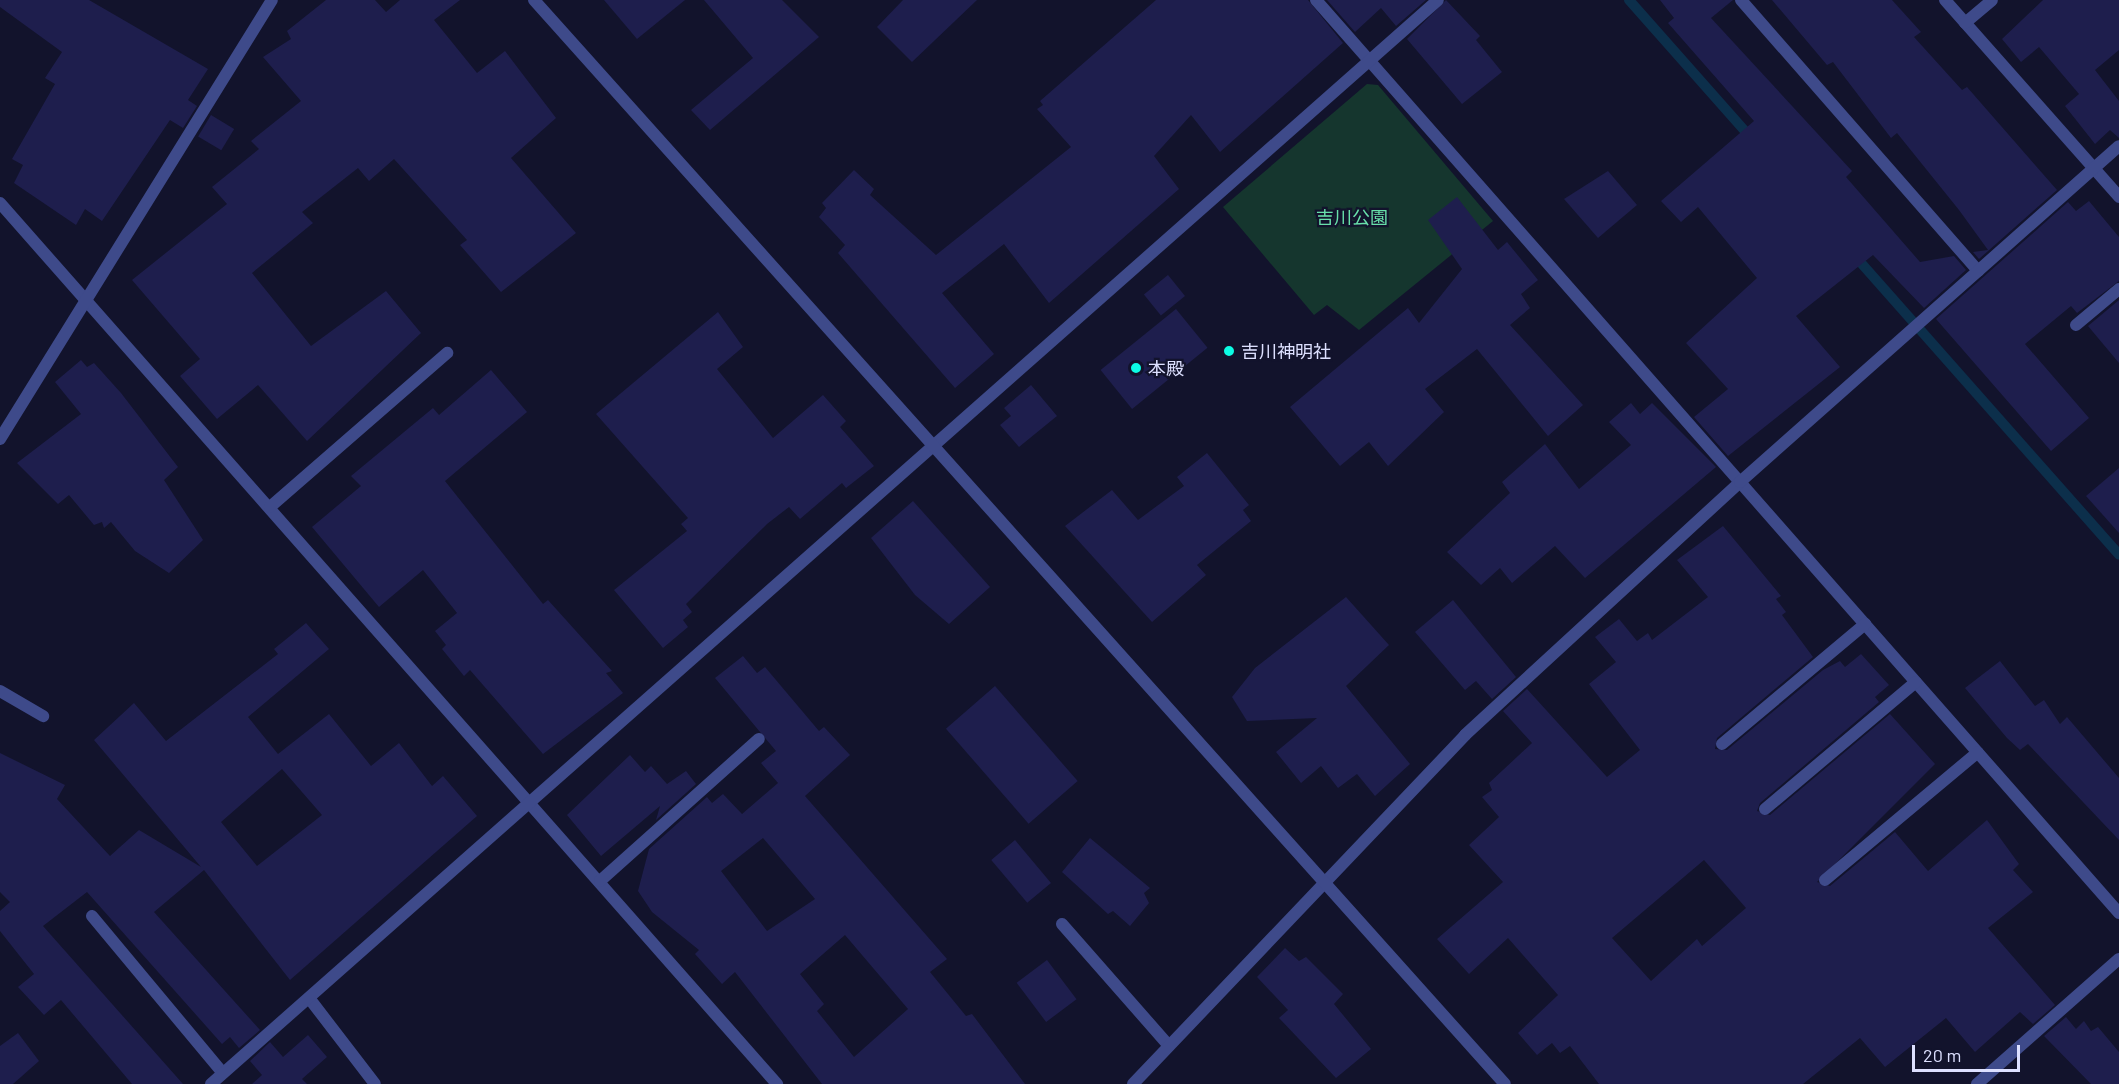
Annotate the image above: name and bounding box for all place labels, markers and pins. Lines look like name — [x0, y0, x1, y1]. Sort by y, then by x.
place label: 吉川神明社 — [1241, 340, 1331, 362]
marker: 吉川神明社 — [1222, 344, 1236, 358]
place label: 本殿 — [1148, 357, 1184, 379]
marker: 本殿 — [1129, 361, 1143, 375]

